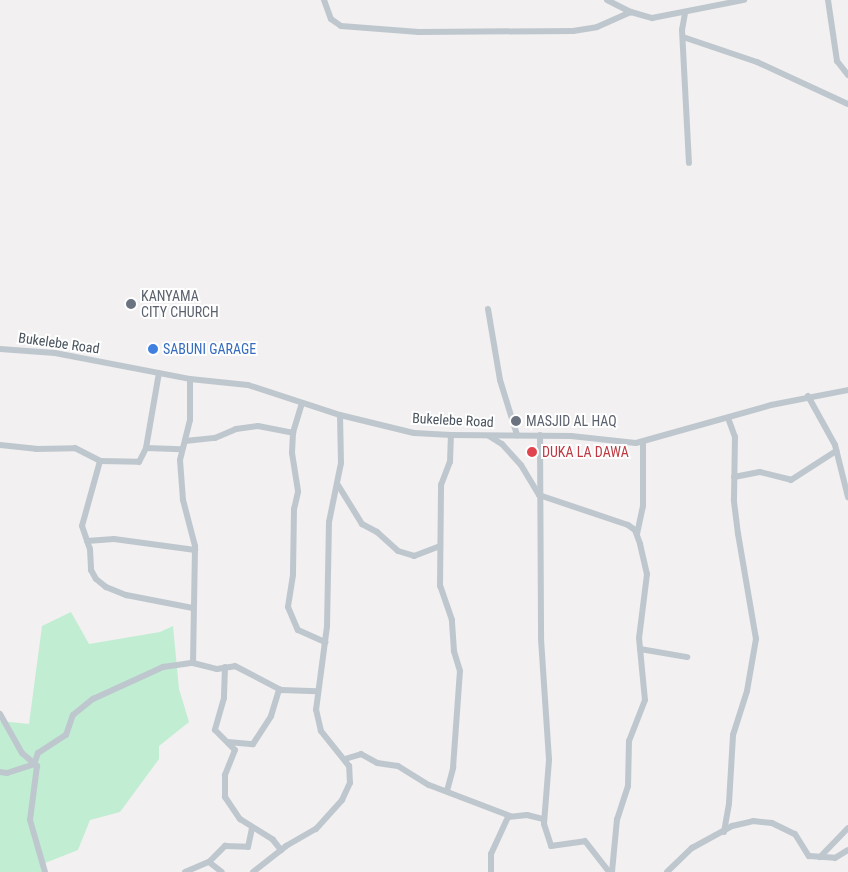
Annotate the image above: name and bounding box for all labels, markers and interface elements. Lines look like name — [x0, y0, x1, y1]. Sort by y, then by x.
place label: KANYAMA CITY CHURCH — [141, 288, 219, 321]
marker: KANYAMA CITY CHURCH — [125, 298, 137, 310]
street label: Bukelebe Road — [17, 329, 101, 357]
place label: SABUNI GARAGE — [163, 341, 256, 357]
marker: SABUNI GARAGE — [147, 343, 159, 355]
street label: Bukelebe Road — [412, 409, 494, 431]
place label: MASJID AL HAQ — [526, 413, 617, 429]
marker: MASJID AL HAQ — [510, 415, 522, 427]
place label: DUKA LA DAWA — [542, 444, 629, 460]
marker: DUKA LA DAWA — [526, 446, 538, 458]

